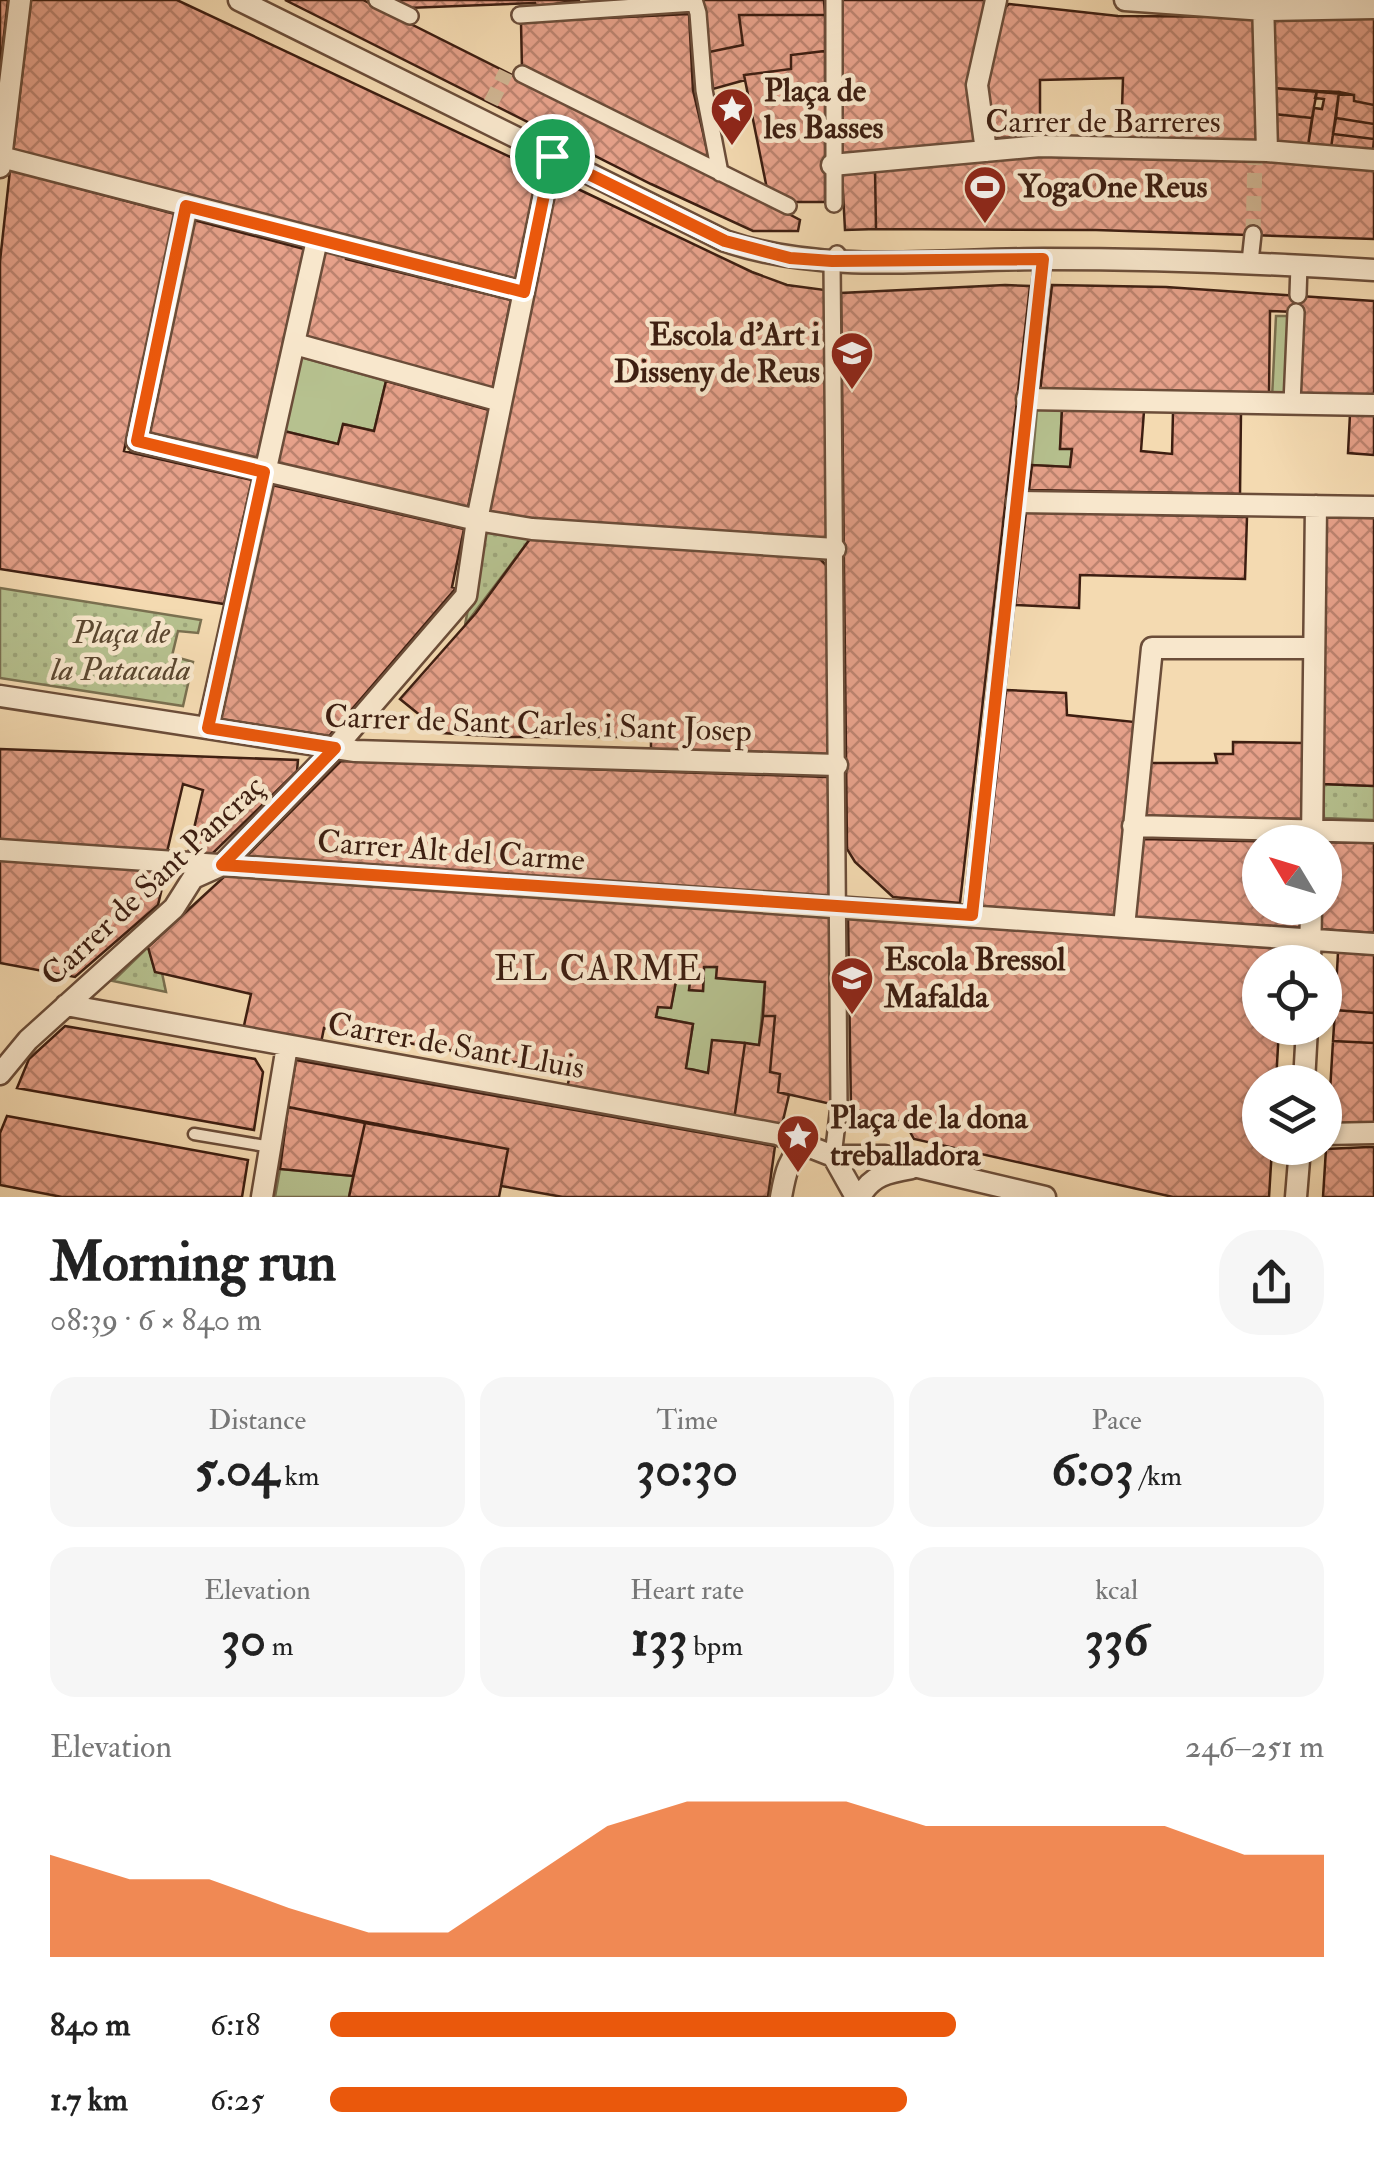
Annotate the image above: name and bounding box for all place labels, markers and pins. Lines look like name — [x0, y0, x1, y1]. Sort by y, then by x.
place label: Plaça de les Basses — [763, 71, 884, 148]
place icon: Plaça de les Basses — [709, 86, 755, 147]
pin — [510, 114, 595, 199]
sports icon: YogaOne Reus — [962, 164, 1008, 225]
place label: YogaOne Reus — [1017, 167, 1207, 207]
place label: Escola d'Art i Disseny de Reus — [614, 315, 820, 392]
school or university icon: Escola d'Art i Disseny de Reus — [829, 330, 875, 391]
place label: Escola Bressol Mafalda — [883, 940, 1066, 1017]
school or university icon: Escola Bressol Mafalda — [829, 955, 875, 1016]
place label: Plaça de la dona treballadora — [830, 1098, 1028, 1175]
place icon: Plaça de la dona treballadora — [775, 1113, 821, 1174]

